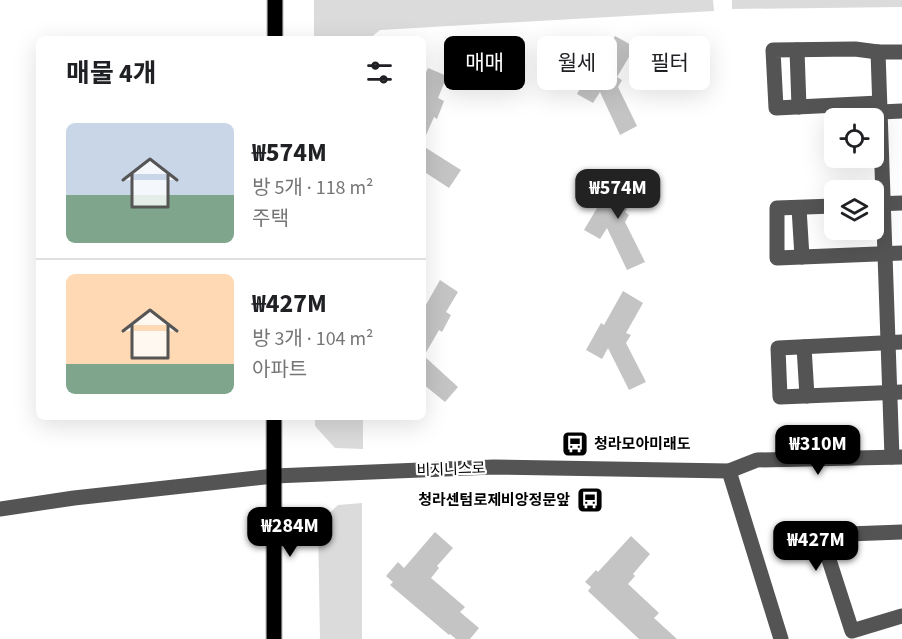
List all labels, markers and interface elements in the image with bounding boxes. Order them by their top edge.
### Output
chip: 매매 [444,36,525,90]
chip: 월세 [537,36,617,90]
chip: 필터 [629,36,710,90]
text: 매물 4개 [66,55,157,92]
icon: filters [363,56,396,89]
map controls [824,108,884,240]
button: locate [824,108,884,168]
text: ₩574M [252,134,327,171]
icon: home [114,147,186,219]
pin: ₩574M [576,169,660,220]
text: 방 5개 · 118 m² [252,174,373,202]
text: ₩574M [589,174,647,202]
button: layers [824,180,884,240]
text: 주택 [252,205,289,233]
text: ₩427M [252,285,327,322]
icon: home [114,298,186,370]
text: 방 3개 · 104 m² [252,325,373,353]
text: 아파트 [252,356,307,384]
pin: ₩310M [776,425,860,476]
bus stop icon: 청라모아미래도 [560,429,590,459]
text: ₩310M [789,430,847,458]
place label: 청라모아미래도 [594,434,691,455]
street label: 비지니스로 [416,458,486,481]
bus stop icon: 청라센텀로제비앙정문앞 [575,485,605,515]
place label: 청라센텀로제비앙정문앞 [418,490,570,511]
pin: ₩284M [248,507,332,558]
text: ₩284M [261,512,319,540]
pin: ₩427M [774,521,858,572]
text: ₩427M [787,526,845,554]

